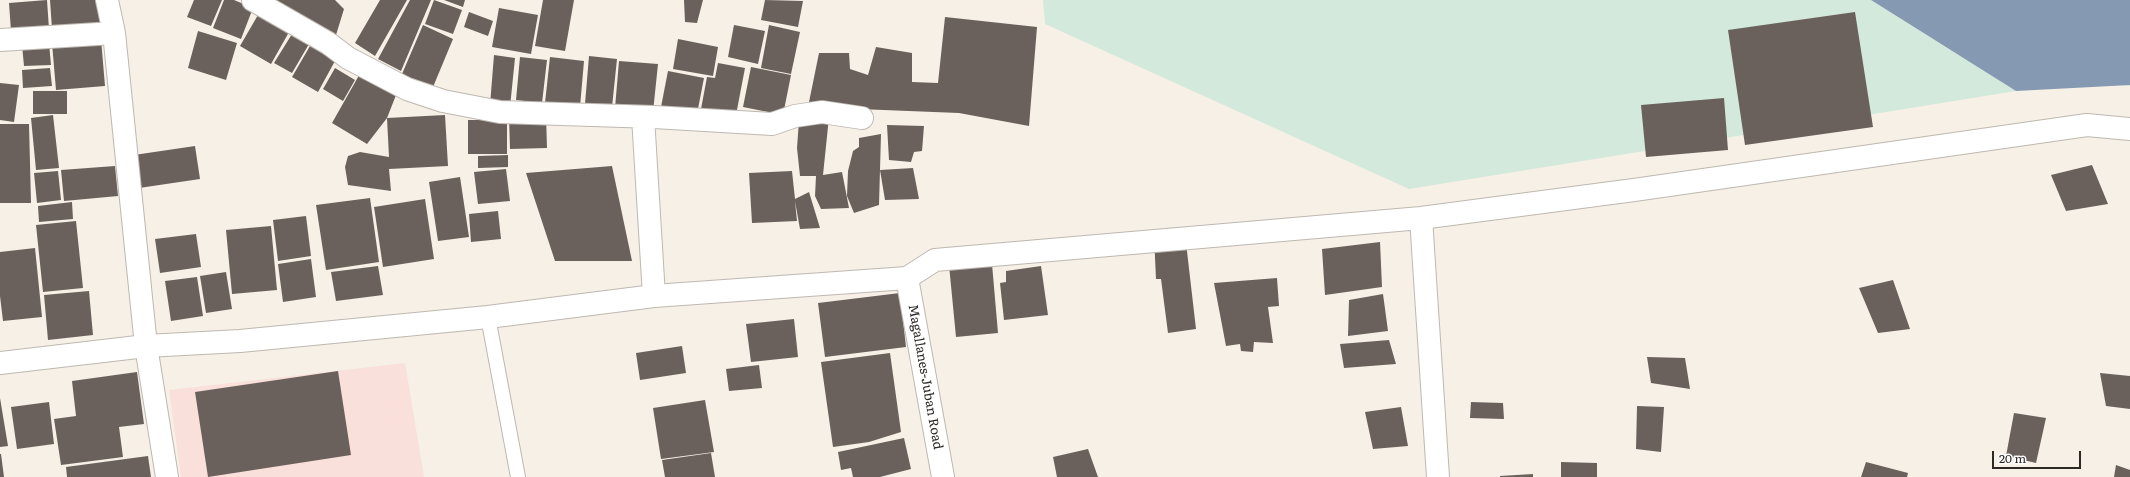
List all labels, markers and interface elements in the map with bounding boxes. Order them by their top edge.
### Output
street label: Magallanes-Juban Road [905,303,945,451]
scale bar [1994,443,2083,469]
text: 20 m [1999,449,2026,467]

